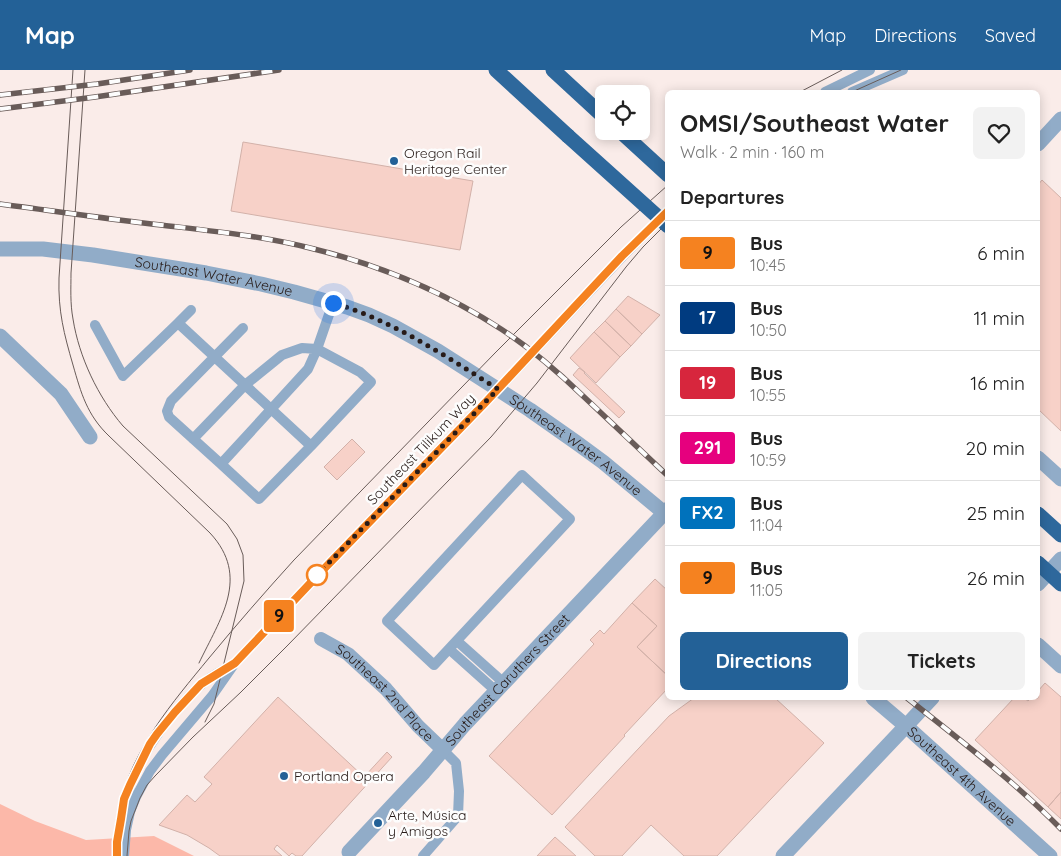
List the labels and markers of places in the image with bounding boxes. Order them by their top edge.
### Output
place label: Oregon Rail Heritage Center [404,144,508,178]
marker: Oregon Rail Heritage Center [388,155,400,167]
unlabelled marker [306,564,328,586]
place label: Portland Opera [294,767,394,785]
marker: Portland Opera [278,770,290,782]
place label: Arte, Música y Amigos [388,806,466,840]
marker: Arte, Música y Amigos [372,817,384,829]

